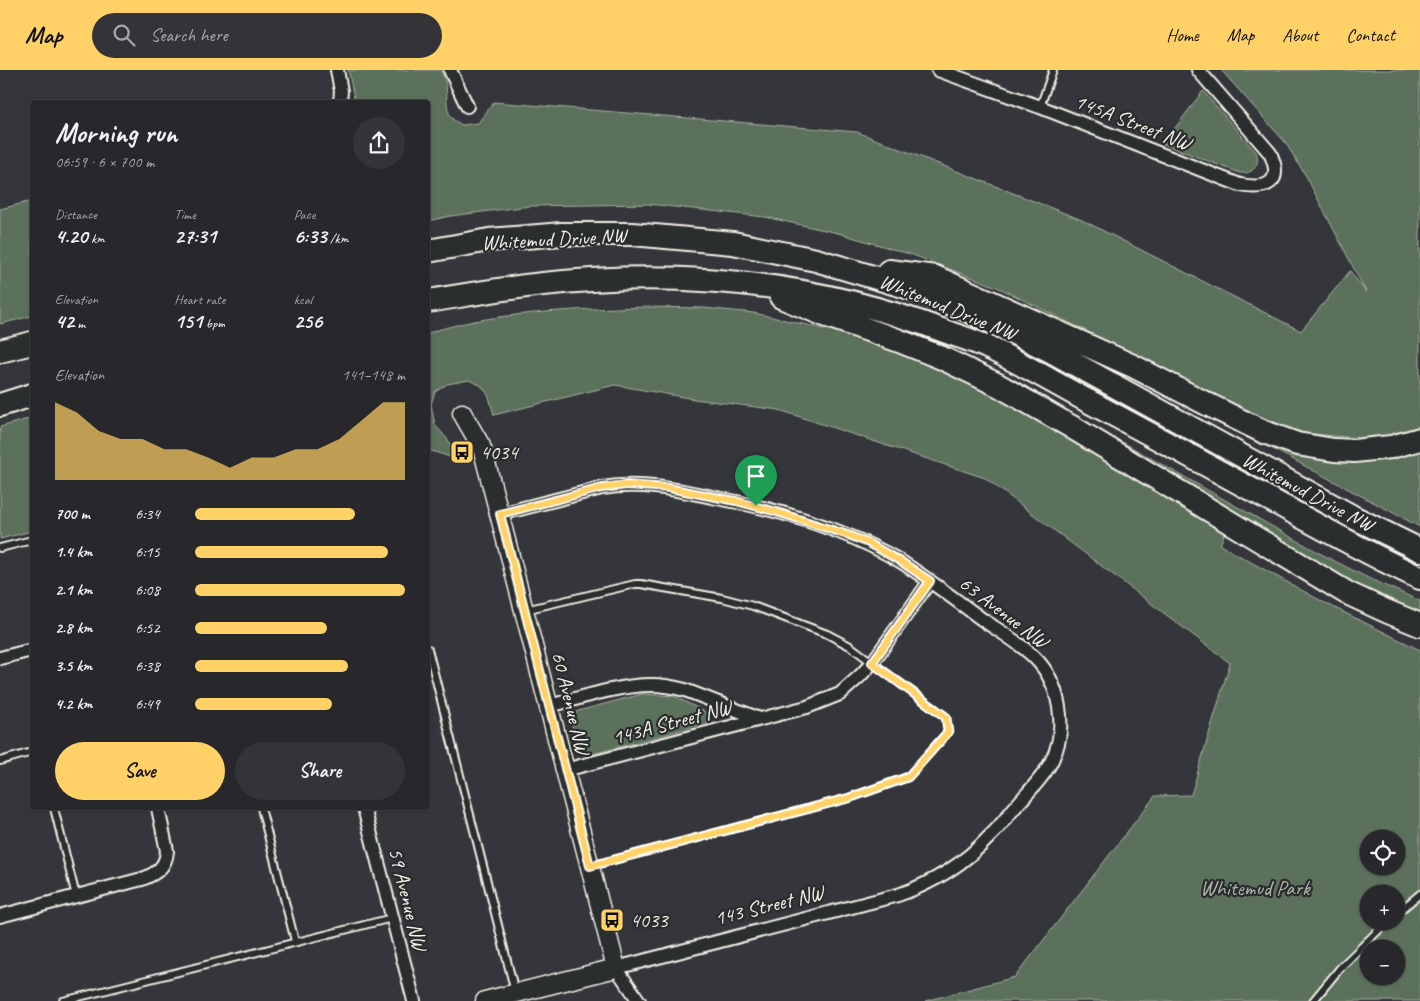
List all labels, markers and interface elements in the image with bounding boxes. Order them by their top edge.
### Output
search box [92,13,442,58]
text: Map [25,20,62,50]
icon: search [110,21,138,49]
text: Search here [150,23,228,47]
text: Home [1166,24,1199,46]
text: Map [1227,24,1254,46]
text: About [1282,24,1318,46]
text: Contact [1346,24,1395,46]
street label: 145A Street NW [1071,88,1197,157]
text: Morning run [55,115,177,150]
button: share [353,117,405,169]
text: 06:59 · 6 × 700 m [55,152,154,172]
text: Distance [55,206,97,223]
text: Time [174,206,196,223]
text: Pace [294,206,315,223]
street label: Whitemud Drive NW [481,222,630,256]
text: 4.20 [55,223,88,249]
text: 27:31 [174,223,216,249]
text: 6:33 [294,223,327,249]
text: km [88,230,105,247]
text: /km [327,230,348,247]
street label: Whitemud Drive NW [876,268,1023,347]
text: Elevation [55,291,98,308]
text: Heart rate [174,291,225,308]
text: kcal [294,291,312,308]
text: 42 [55,308,74,334]
text: 151 [174,308,202,334]
text: 256 [294,308,322,334]
text: m [74,315,85,332]
text: bpm [202,315,225,332]
text: Elevation [55,365,104,385]
text: 141–148 m [342,365,405,385]
bus stop icon: 4034 [449,439,475,465]
place label: 4034 [480,439,520,465]
street label: Whitemud Drive NW [1238,446,1381,539]
pin [735,455,777,506]
icon: arrive [742,462,770,490]
text: 700 m [55,504,90,524]
text: 6:34 [135,504,160,524]
text: 1.4 km [55,542,92,562]
text: 6:15 [135,542,160,562]
street label: 63 Avenue NW [954,570,1055,655]
text: 2.1 km [55,580,92,600]
text: 6:08 [135,580,160,600]
text: 2.8 km [55,618,92,638]
text: 6:52 [135,618,160,638]
street label: 60 Avenue NW [546,649,597,759]
text: 3.5 km [55,656,92,676]
text: 6:38 [135,656,160,676]
street label: 143A Street NW [609,693,736,750]
text: 4.2 km [55,694,92,714]
text: 6:49 [135,694,160,714]
button: Save [55,742,225,800]
button: Share [235,742,405,800]
map controls [1360,830,1405,985]
button: locate [1360,830,1405,875]
street label: 59 Avenue NW [383,845,434,955]
park label: Whitemud Park [1200,875,1311,901]
street label: 143 Street NW [712,878,828,931]
button: + [1360,885,1405,930]
bus stop icon: 4033 [599,907,625,933]
place label: 4033 [630,907,669,933]
button: − [1360,940,1405,985]

